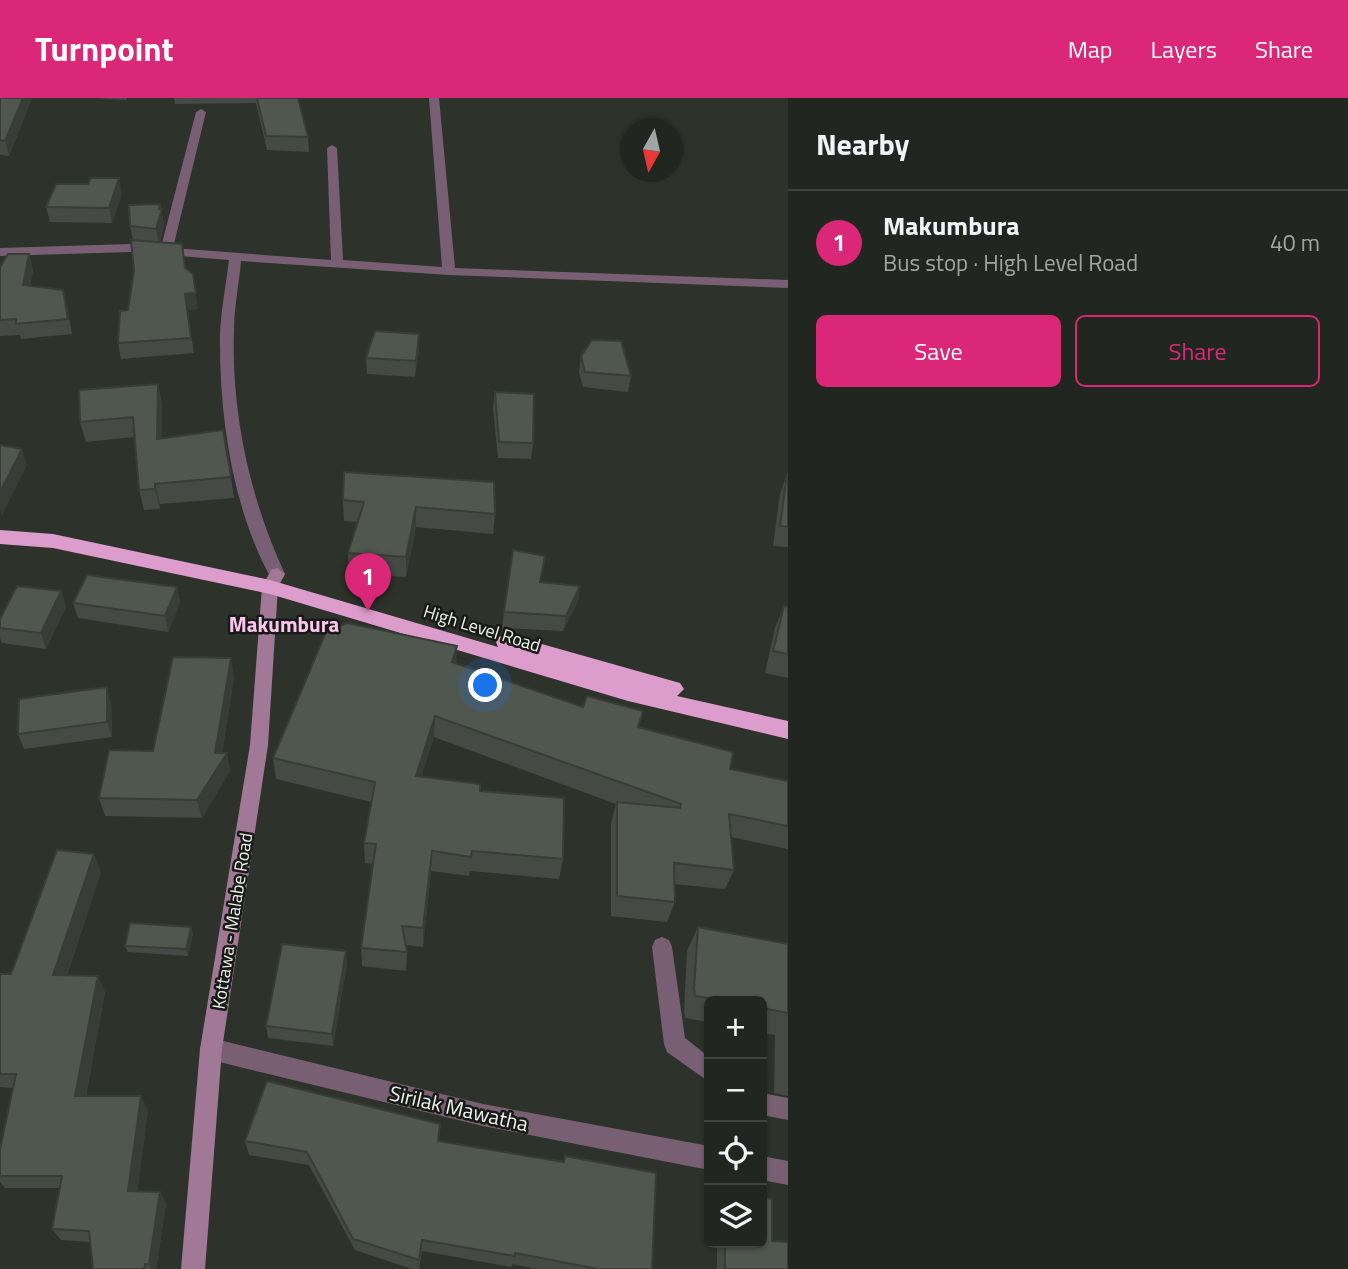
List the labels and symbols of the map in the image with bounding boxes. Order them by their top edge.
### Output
north arrow [620,119,683,182]
pin: 1 [345,553,391,611]
street label: High Level Road [420,597,544,659]
district label: Makumbura [229,608,339,640]
your location [468,668,502,702]
street label: Kottawa - Malabe Road [205,831,259,1011]
street label: Sirilak Mawatha [386,1076,532,1140]

